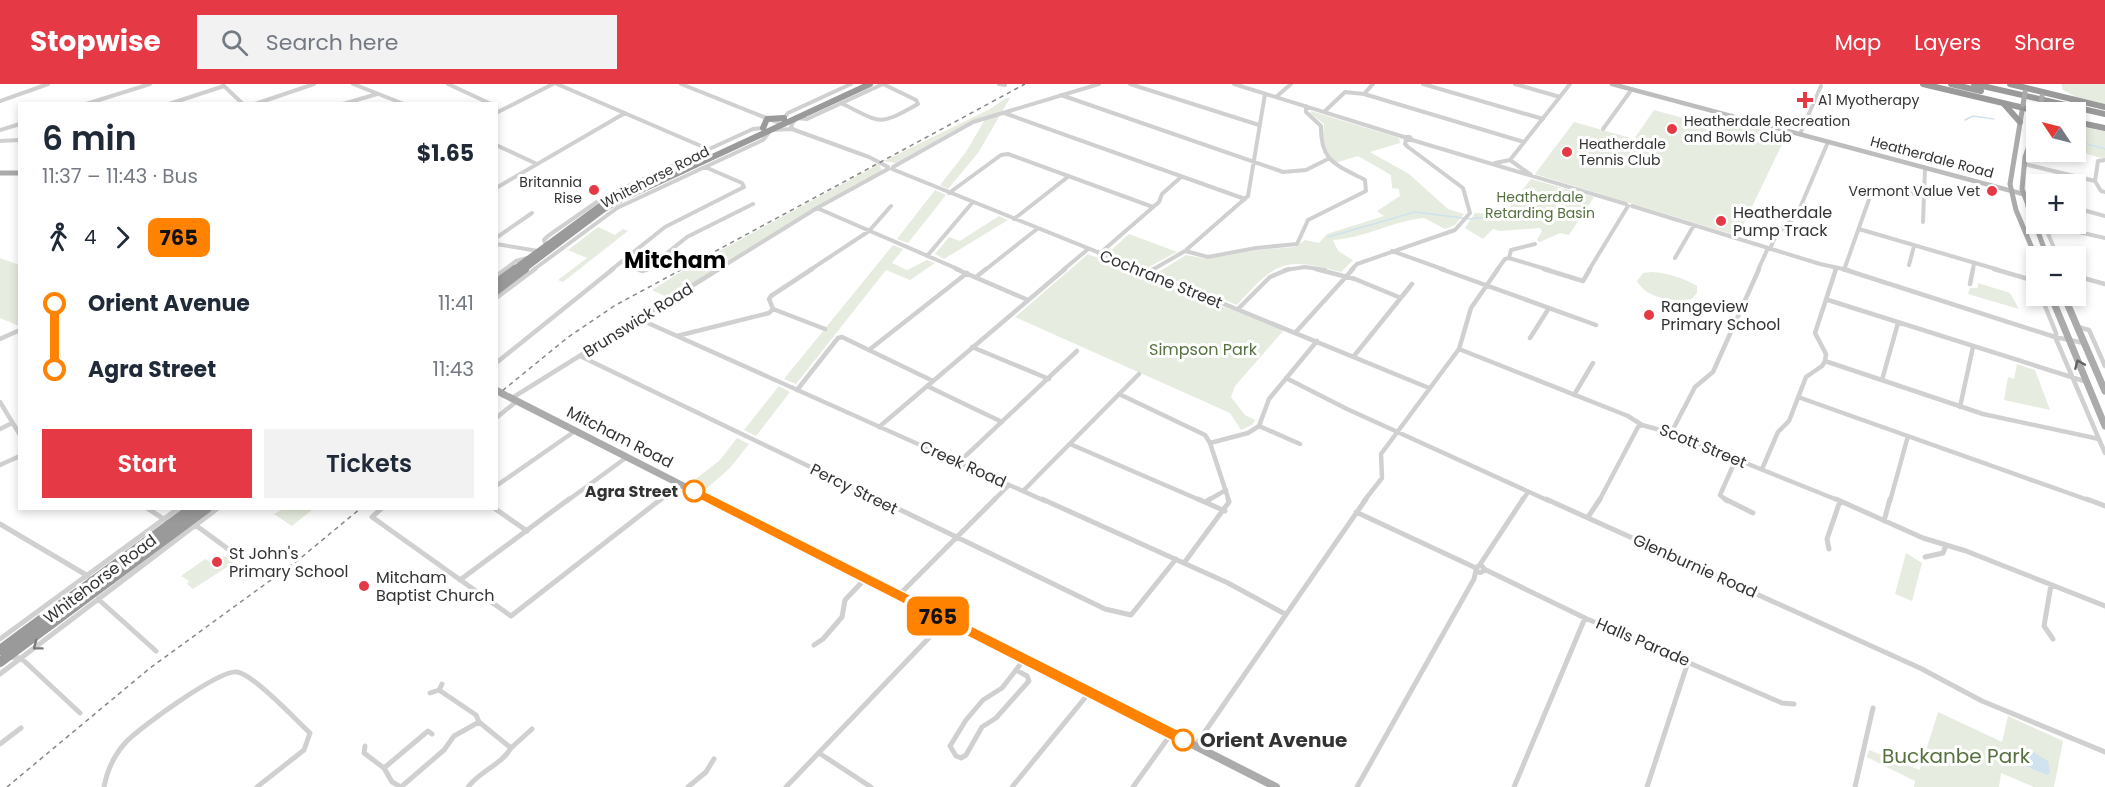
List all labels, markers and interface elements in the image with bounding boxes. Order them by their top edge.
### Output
search box [197,15,617,69]
text: Stopwise [30,22,161,61]
icon: search [218,26,251,59]
text: Search here [266,27,398,58]
text: Map [1835,28,1881,57]
text: Layers [1914,28,1981,57]
text: Share [2014,28,2075,57]
place label: A1 Myotherapy [1818,90,1919,110]
marker: A1 Myotherapy [1796,91,1814,109]
north arrow [2026,102,2086,162]
map controls [2026,102,2086,306]
place label: Heatherdale Recreation and Bowls Club [1684,111,1850,147]
text: 6 min [42,115,137,162]
marker: Heatherdale Recreation and Bowls Club [1665,122,1679,136]
street label: Heatherdale Road [1868,131,1996,183]
place label: Heatherdale Tennis Club [1579,134,1666,170]
text: $1.65 [417,138,474,169]
street label: Whitehorse Road [597,141,713,213]
marker: Heatherdale Tennis Club [1560,145,1574,159]
text: 11:37 – 11:43 · Bus [42,162,198,190]
place label: Britannia Rise [519,172,582,208]
button: + [2026,174,2086,234]
place label: Vermont Value Vet [1848,181,1980,201]
marker: Britannia Rise [587,183,601,197]
marker: Vermont Value Vet [1985,184,1999,198]
park label: Heatherdale Retarding Basin [1485,187,1595,223]
place label: Heatherdale Pump Track [1733,201,1832,242]
marker: Heatherdale Pump Track [1714,214,1728,228]
icon: walk [42,221,75,254]
icon: forward [106,221,139,254]
text: 4 [84,223,97,251]
text: 765 [160,223,198,252]
street label: Cochrane Street [1096,244,1226,314]
district label: Mitcham [624,245,726,276]
button: − [2026,246,2086,306]
street label: Brunswick Road [579,277,697,363]
text: Orient Avenue [88,288,250,319]
text: 11:41 [438,289,474,317]
place label: Rangeview Primary School [1661,295,1780,336]
marker: Rangeview Primary School [1642,308,1656,322]
park label: Simpson Park [1149,338,1258,361]
text: Agra Street [88,354,216,385]
text: 11:43 [433,355,474,383]
one-way arrow [2074,359,2086,370]
street label: Mitcham Road [563,400,677,474]
street label: Scott Street [1656,418,1750,474]
button: Start [42,429,252,498]
button: Tickets [264,429,474,498]
street label: Creek Road [916,435,1010,493]
street label: Percy Street [806,458,902,520]
place label: Agra Street [585,480,678,503]
marker: Agra Street [683,480,705,502]
street label: Glenburnie Road [1629,528,1761,604]
street label: Whitehorse Road [39,529,161,629]
place label: St John's Primary School [229,542,348,583]
marker: St John's Primary School [210,555,224,569]
place label: Mitcham Baptist Church [376,566,494,607]
marker: Mitcham Baptist Church [357,579,371,593]
line badge: 765 [904,596,972,636]
text: 765 [919,602,957,631]
street label: Halls Parade [1592,612,1694,672]
one-way arrow [33,638,44,649]
place label: Orient Avenue [1200,726,1347,754]
marker: Orient Avenue [1172,729,1194,751]
park label: Buckanbe Park [1882,742,2031,770]

